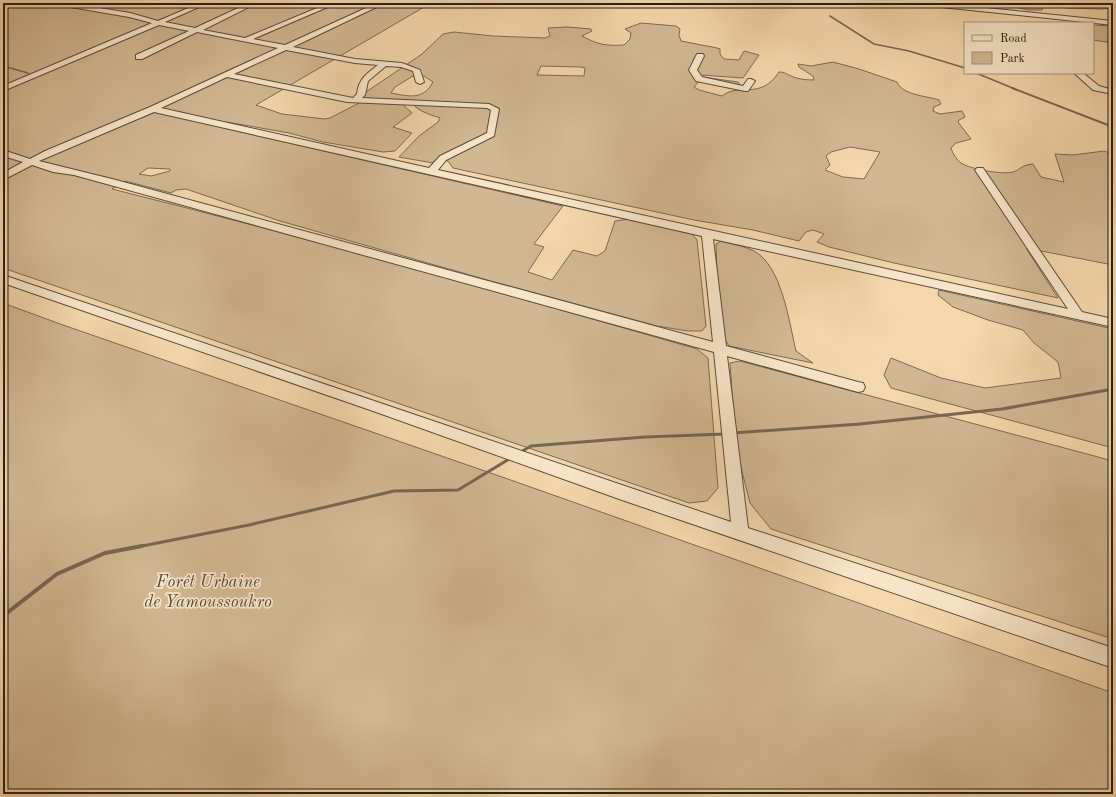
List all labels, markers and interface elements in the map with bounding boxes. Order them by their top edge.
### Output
legend [964,22,1094,74]
text: Road [1000,33,1027,45]
text: Park [1000,53,1025,65]
park label: Forêt Urbaine de Yamoussoukro [144,574,272,611]

